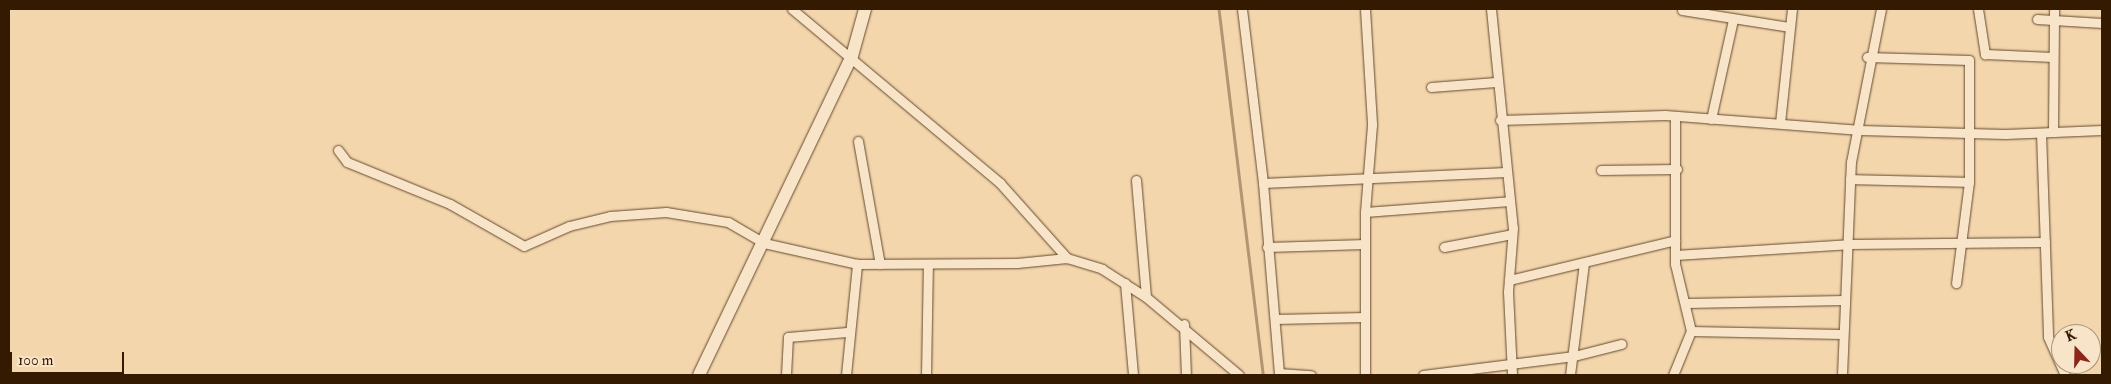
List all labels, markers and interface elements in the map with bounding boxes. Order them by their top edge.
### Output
north arrow [2051,324,2101,374]
text: K [2063,326,2078,345]
scale bar [12,342,126,374]
text: 100 m [18,351,53,370]

